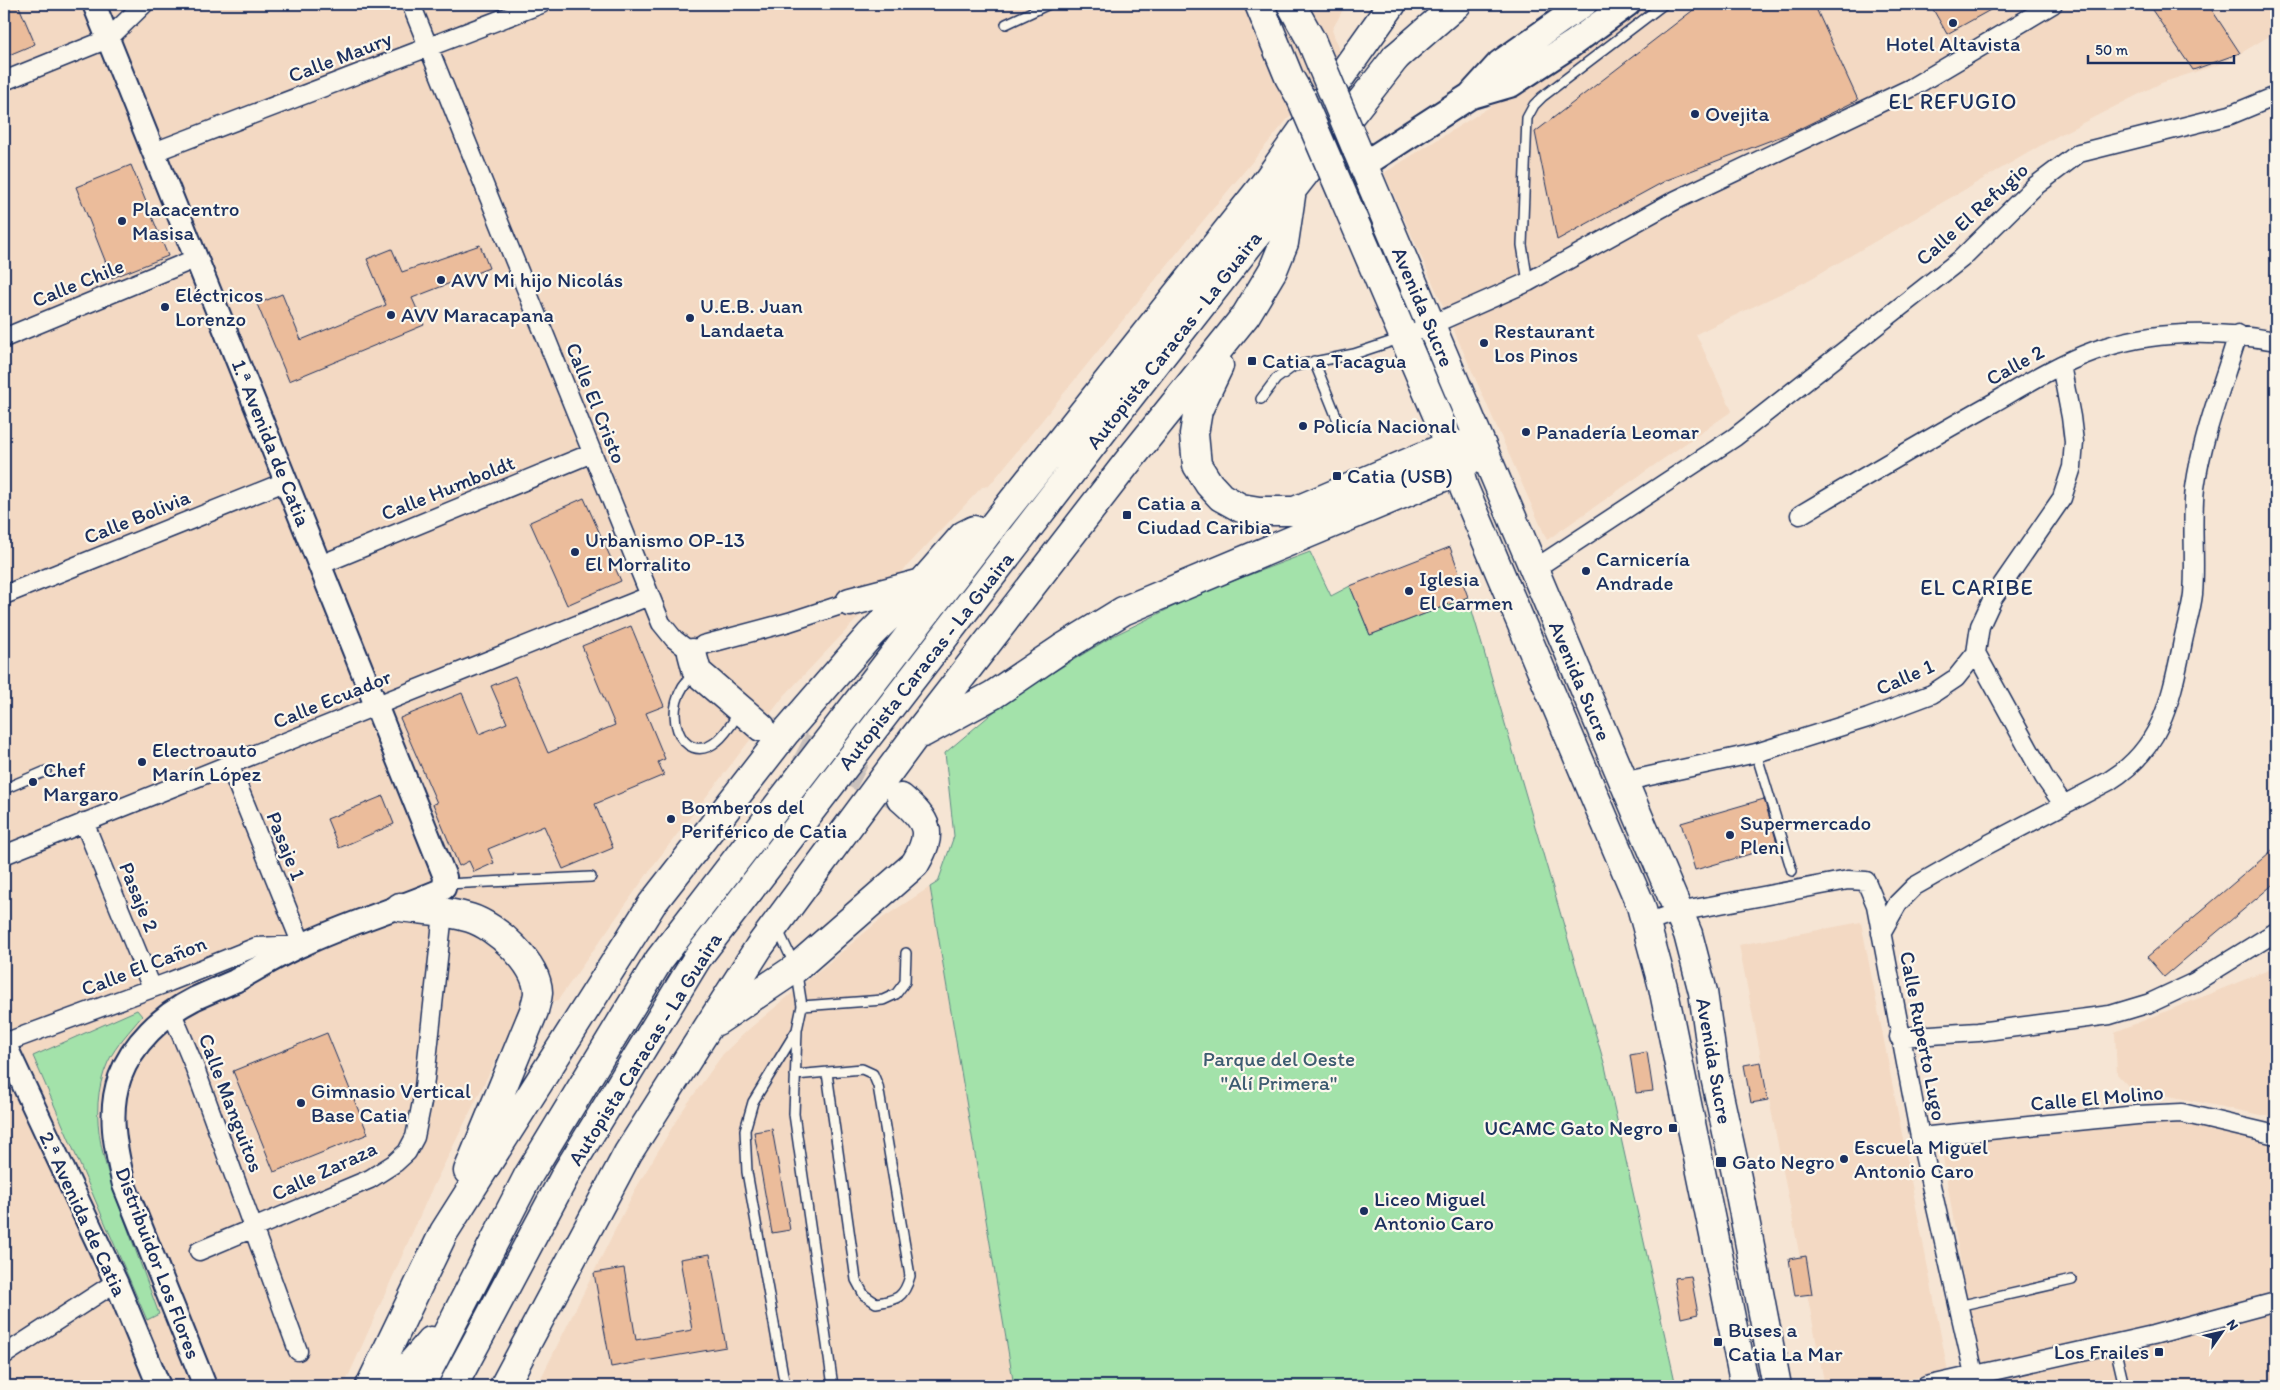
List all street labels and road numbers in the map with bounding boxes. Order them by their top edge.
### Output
street label: Calle Maury [285,25,395,88]
street label: Calle El Refugio [1910,157,2033,271]
street label: Autopista Caracas - La Guaira [1081,225,1267,454]
street label: Avenida Sucre [1387,243,1460,370]
street label: Calle Chile [28,253,127,312]
street label: Calle El Cristo [561,339,632,467]
street label: Calle 2 [1982,339,2048,391]
street label: 1.ª Avenida de Catia [227,356,316,530]
street label: Calle Humboldt [377,449,518,526]
street label: Calle Bolivia [80,484,194,549]
street label: Autopista Caracas - La Guaira [833,546,1019,775]
street label: Avenida Sucre [1544,617,1617,744]
street label: Calle 1 [1872,653,1938,700]
street label: Calle Ecuador [269,663,395,734]
street label: Pasaje 1 [261,808,312,884]
street label: Pasaje 2 [114,858,165,935]
street label: Autopista Caracas - La Guaira [562,927,727,1170]
street label: Calle El Cañon [78,930,210,1001]
street label: Calle Ruperto Lugo [1895,949,1952,1123]
street label: Avenida Sucre [1691,996,1738,1126]
street label: Calle Manguitos [194,1030,269,1176]
street label: Calle El Molino [2029,1079,2165,1116]
street label: 2.ª Avenida de Catia [34,1127,133,1300]
street label: Calle Zaraza [267,1135,380,1206]
street label: Distribuidor Los Flores [110,1163,207,1362]

